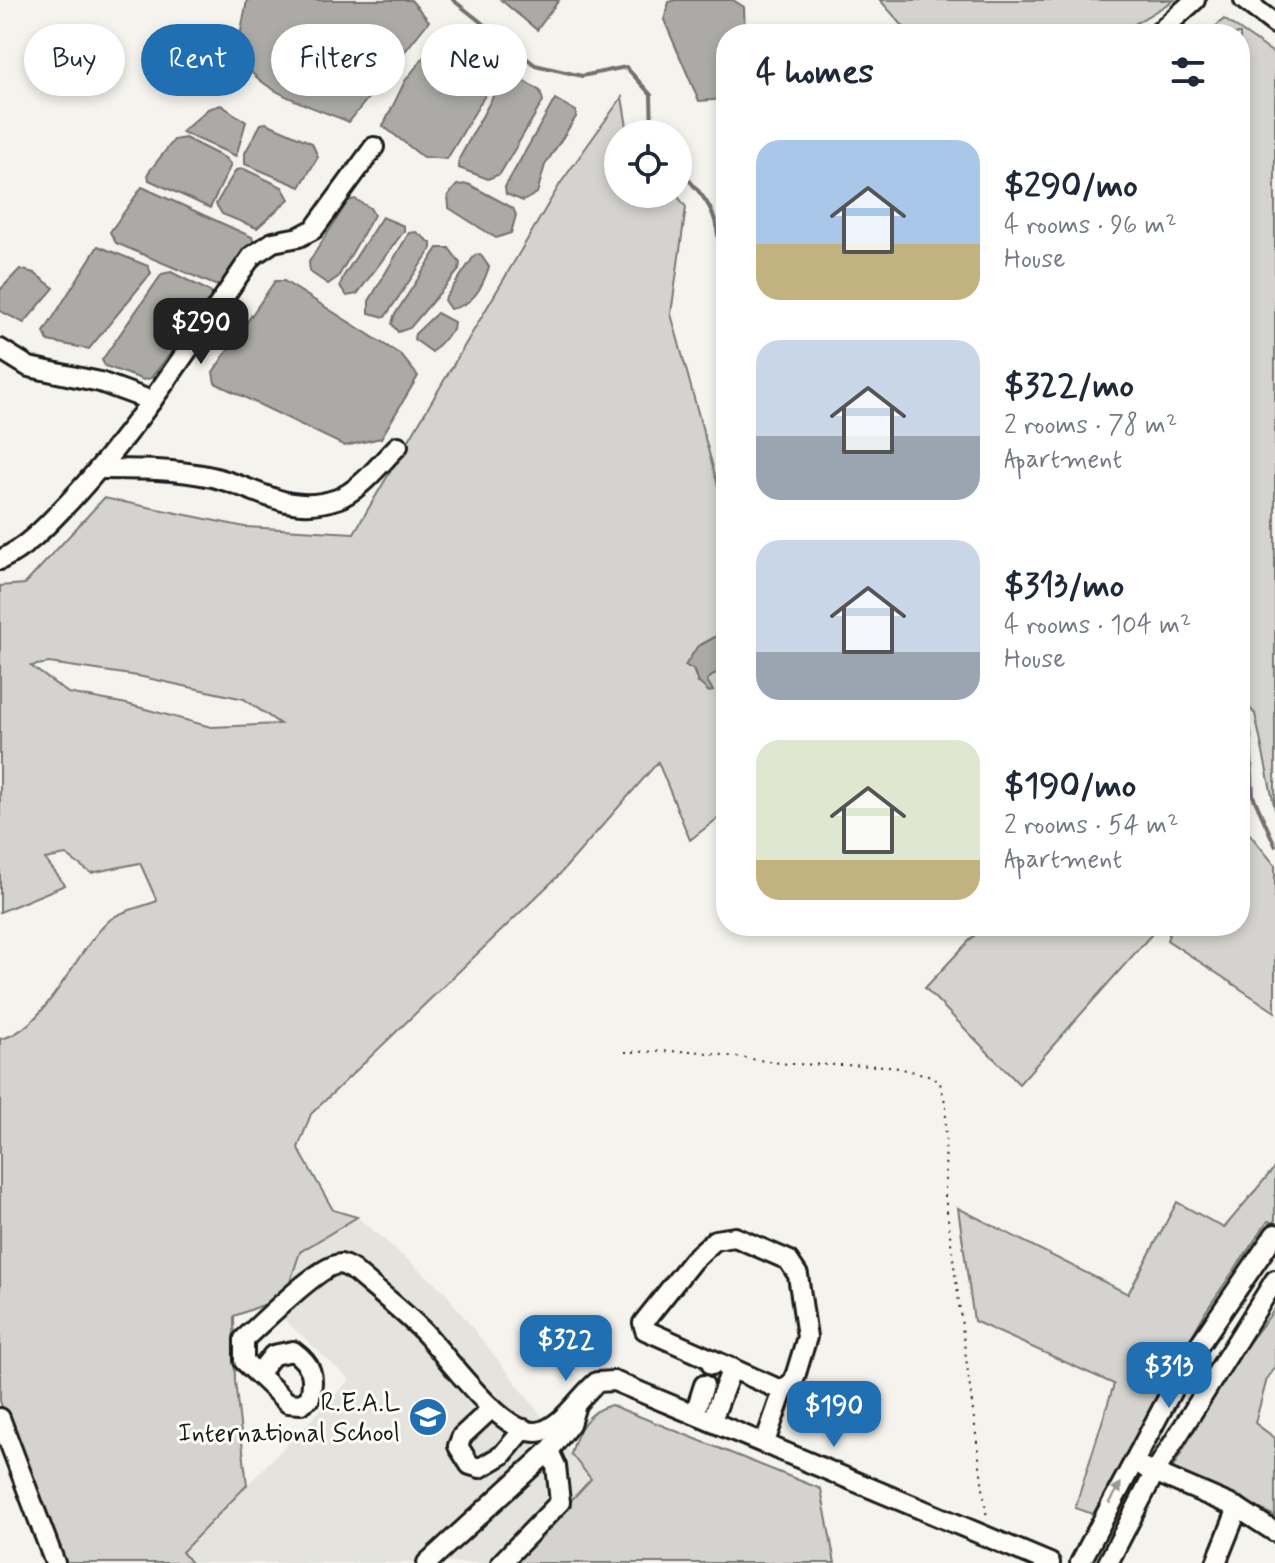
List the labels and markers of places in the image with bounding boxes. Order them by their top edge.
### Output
pin: $290 [154,298,248,366]
pin: $322 [519,1315,613,1383]
pin: $313 [1122,1342,1216,1410]
pin: $190 [787,1381,881,1449]
place label: R.E.A.L International School [178,1387,400,1451]
school or university icon: R.E.A.L International School [407,1396,449,1438]

